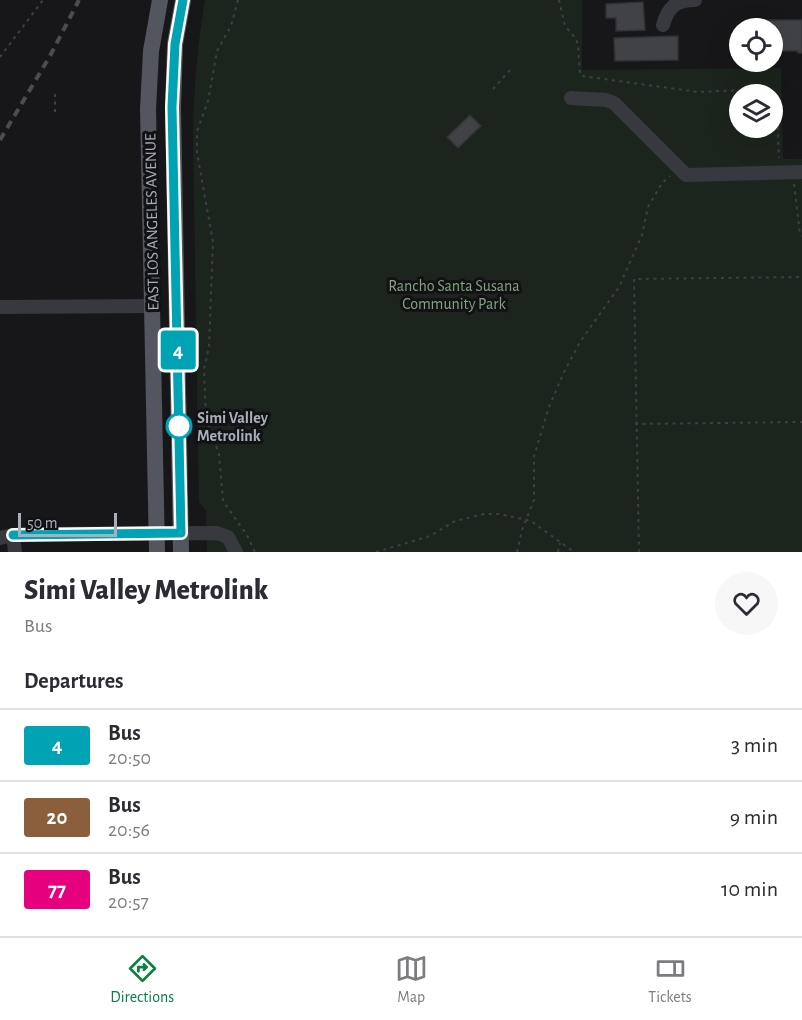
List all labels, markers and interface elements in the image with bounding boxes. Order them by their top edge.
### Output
map controls [729,18,783,138]
button: locate [729,18,783,72]
button: layers [729,84,783,138]
street label: EAST LOS ANGELES AVENUE [142,133,162,311]
park label: Rancho Santa Susana Community Park [388,278,520,313]
line badge: 4 [158,330,198,370]
text: 4 [173,340,183,361]
place label: Simi Valley Metrolink [197,410,269,444]
marker: Simi Valley Metrolink [166,413,192,439]
scale bar [18,510,117,538]
text: 50 m [27,515,58,531]
button: heart [715,572,778,635]
text: Simi Valley Metrolink [24,577,268,605]
text: Bus [24,616,52,636]
text: Departures [24,670,124,692]
text: Bus [108,722,141,744]
text: 3 min [731,734,778,756]
text: 4 [52,735,62,756]
text: 20:50 [108,748,151,768]
text: Bus [108,794,141,816]
text: 9 min [730,806,778,828]
text: 20 [47,807,67,828]
text: 20:56 [108,820,150,840]
text: Bus [108,866,141,888]
text: 10 min [721,878,778,900]
text: 77 [48,879,66,900]
text: 20:57 [108,892,149,912]
tab: Directions [110,952,174,1007]
tab: Map [395,952,428,1007]
tab: Tickets [648,952,692,1007]

